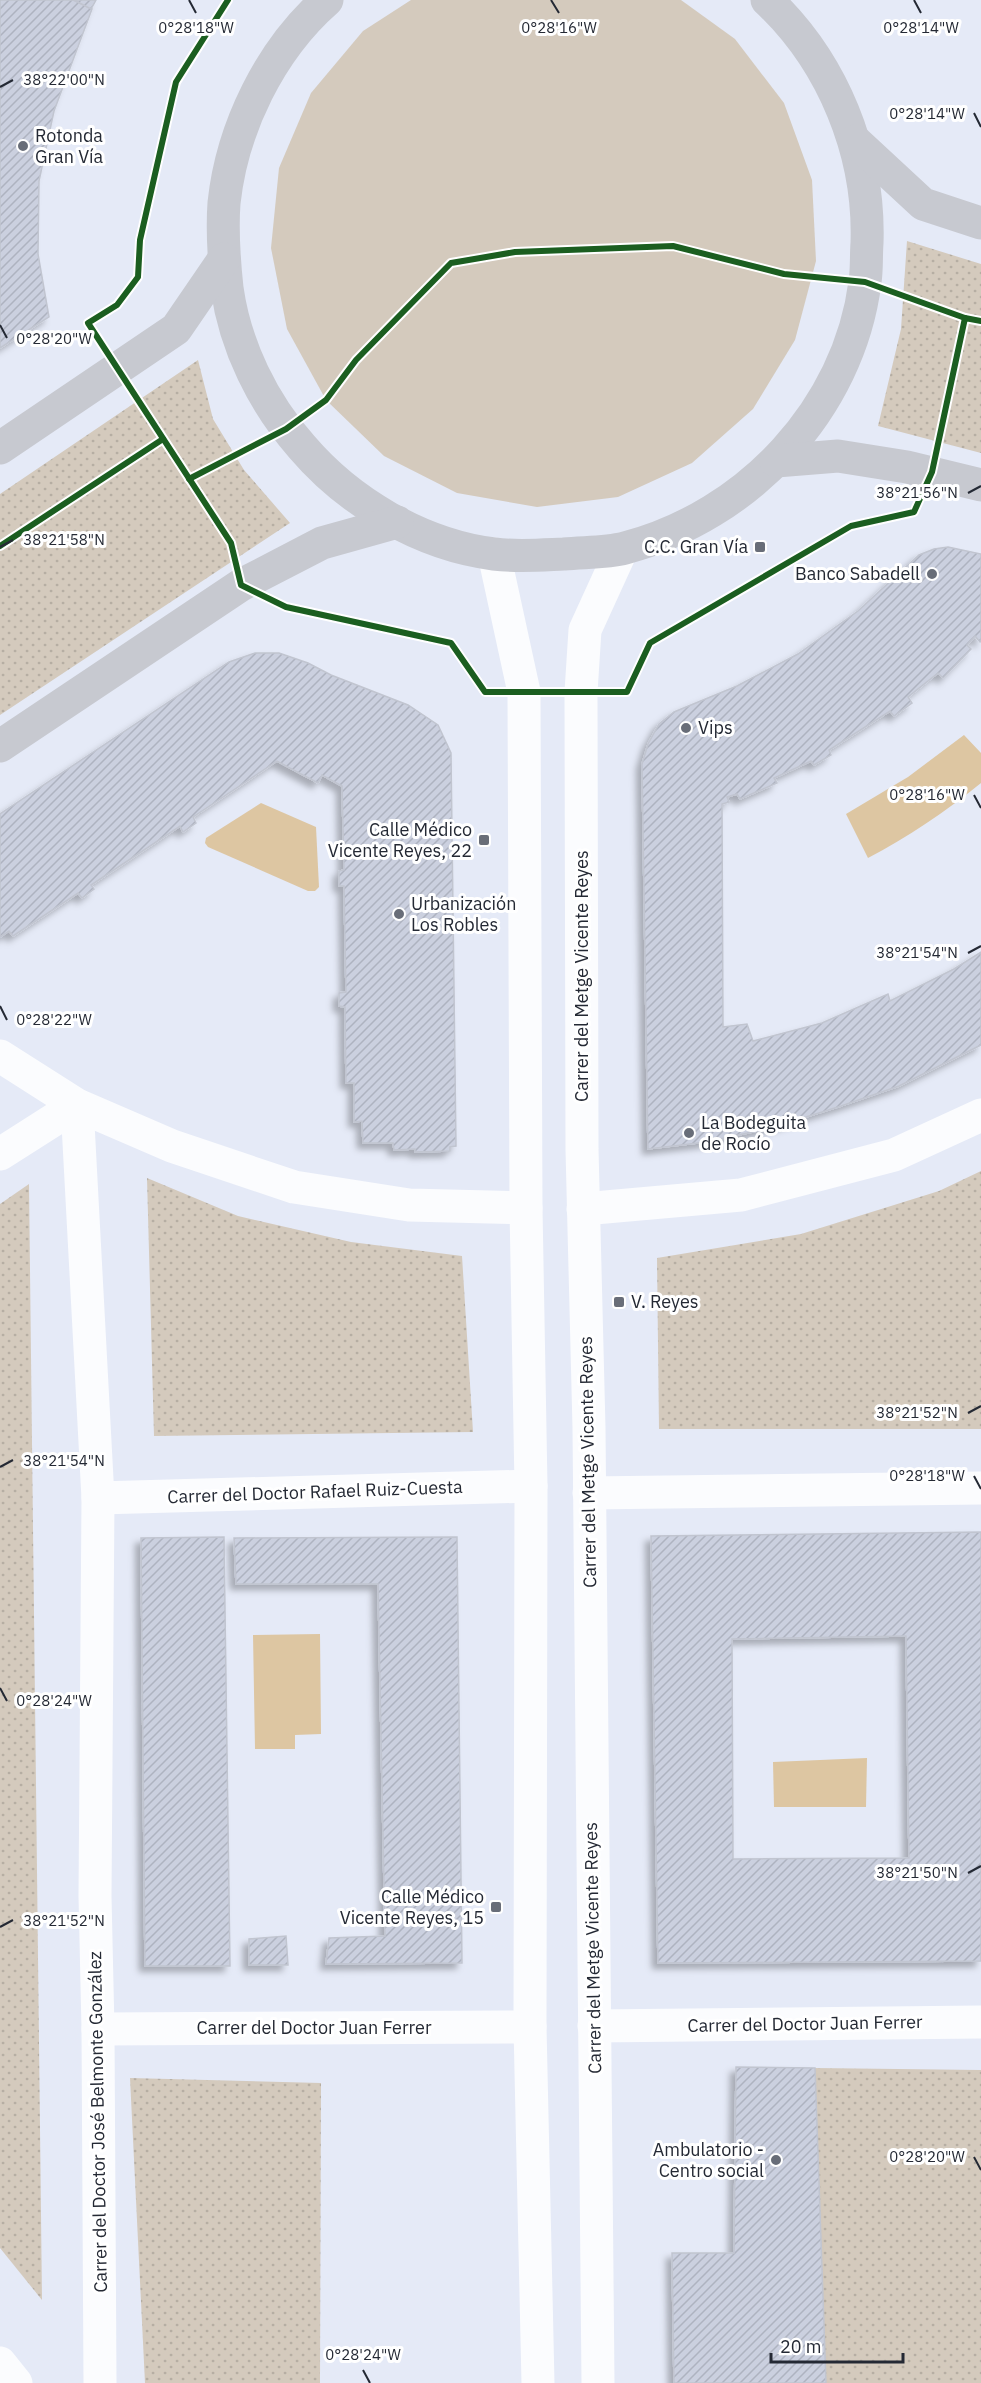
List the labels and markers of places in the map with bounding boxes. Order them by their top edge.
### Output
place label: Rotonda Gran Vía [35,124,104,168]
marker: Rotonda Gran Vía [16,139,30,153]
place label: C.C. Gran Vía [644,535,748,558]
marker: C.C. Gran Vía [753,540,767,554]
place label: Banco Sabadell [795,562,920,585]
marker: Banco Sabadell [925,567,939,581]
place label: Vips [698,716,733,739]
marker: Vips [679,721,693,735]
place label: Calle Médico Vicente Reyes, 22 [328,818,472,862]
marker: Calle Médico Vicente Reyes, 22 [477,833,491,847]
place label: Urbanización Los Robles [411,892,516,936]
marker: Urbanización Los Robles [392,907,406,921]
place label: La Bodeguita de Rocío [701,1111,806,1155]
marker: La Bodeguita de Rocío [682,1126,696,1140]
place label: V. Reyes [631,1290,699,1313]
marker: V. Reyes [612,1295,626,1309]
place label: Calle Médico Vicente Reyes, 15 [340,1885,484,1929]
marker: Calle Médico Vicente Reyes, 15 [489,1900,503,1914]
place label: Ambulatorio - Centro social [653,2138,764,2182]
marker: Ambulatorio - Centro social [769,2153,783,2167]

